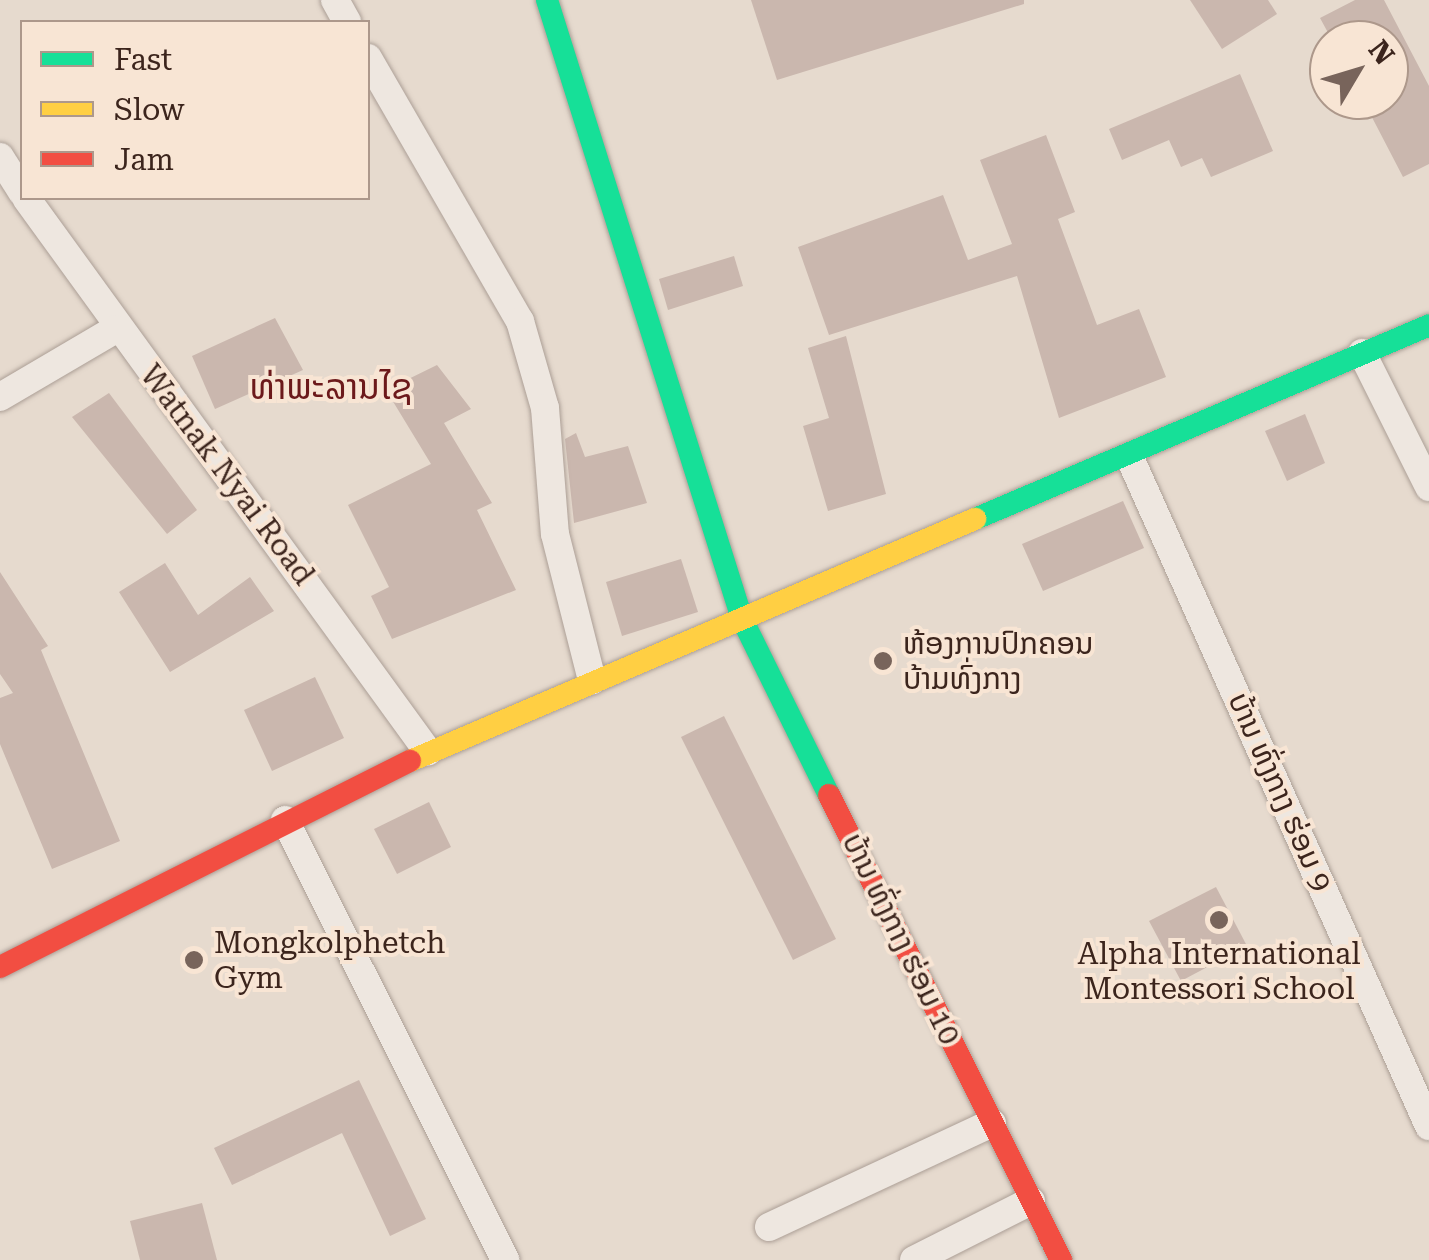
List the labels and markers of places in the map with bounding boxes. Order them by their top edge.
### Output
place label: ຫ້ອງການປົກຄອນ ບ້າມທົ່ງກາງ [903,626,1093,696]
marker: ຫ້ອງການປົກຄອນ ບ້າມທົ່ງກາງ [872,650,894,672]
marker: Alpha International Montessori School [1208,909,1230,931]
place label: Mongkolphetch Gym [214,925,445,996]
place label: Alpha International Montessori School [1077,936,1361,1006]
marker: Mongkolphetch Gym [183,949,205,971]

